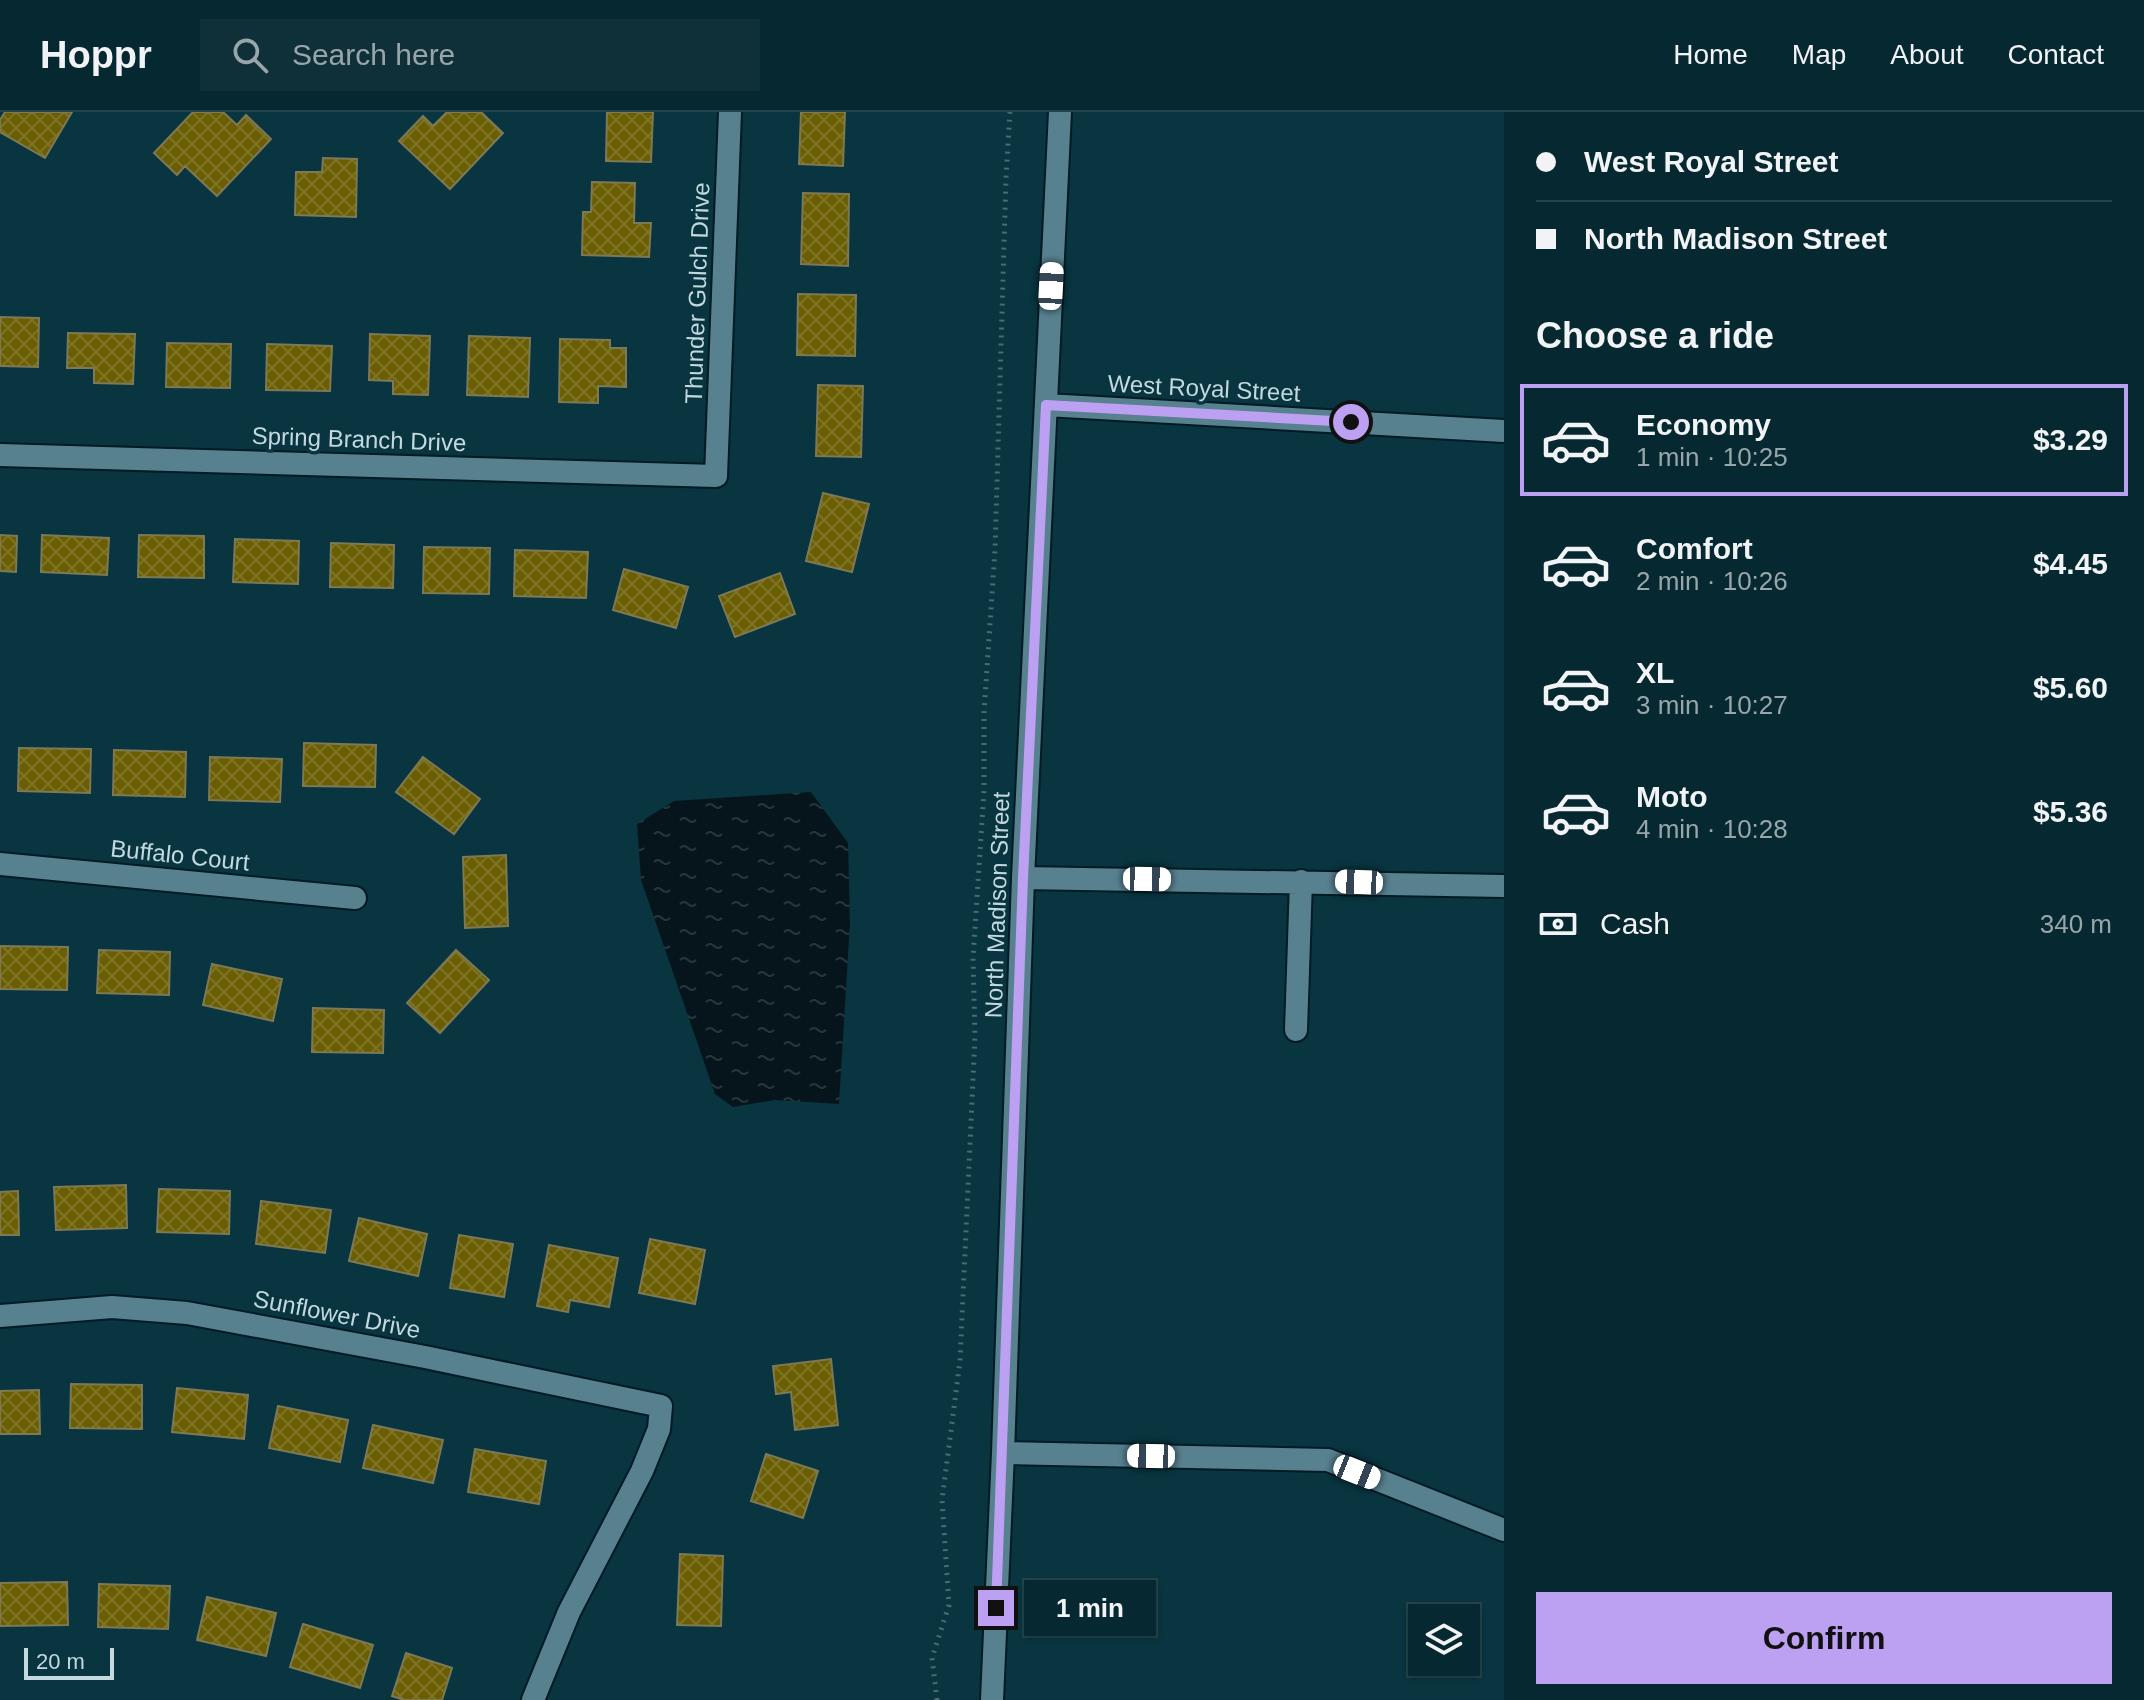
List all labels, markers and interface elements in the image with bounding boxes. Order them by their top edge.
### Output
search box [200,19,760,91]
icon: search [228,33,272,77]
text: Hoppr [40,34,152,76]
text: Search here [292,38,455,71]
text: Home [1673,39,1748,70]
text: Map [1792,39,1846,70]
text: About [1890,39,1964,70]
text: Contact [2008,39,2104,70]
text: West Royal Street [1584,145,1839,178]
street label: Thunder Gulch Drive [680,182,714,404]
text: North Madison Street [1584,222,1887,255]
car [1038,261,1064,311]
text: Choose a ride [1536,315,1774,356]
street label: West Royal Street [1107,369,1301,407]
route start [1333,404,1369,440]
icon: car [1540,404,1612,476]
text: Economy [1636,408,1771,441]
street label: Spring Branch Drive [251,422,467,456]
text: $3.29 [2033,423,2108,456]
text: 1 min · 10:25 [1636,442,1788,472]
icon: car [1540,528,1612,600]
text: Comfort [1636,532,1753,565]
text: $4.45 [2033,547,2108,580]
text: 2 min · 10:26 [1636,566,1788,596]
icon: car [1540,652,1612,724]
text: XL [1636,656,1674,689]
text: $5.60 [2033,671,2108,704]
text: 3 min · 10:27 [1636,690,1788,720]
icon: car [1540,776,1612,848]
text: Moto [1636,780,1708,813]
street label: North Madison Street [980,791,1014,1019]
text: $5.36 [2033,795,2108,828]
text: 4 min · 10:28 [1636,814,1788,844]
street label: Buffalo Court [109,834,251,876]
car [1123,867,1171,891]
car [1335,869,1383,895]
icon: cash [1536,902,1580,946]
text: Cash [1600,907,1670,940]
text: 340 m [2040,909,2112,939]
street label: Sunflower Drive [251,1285,423,1343]
car [1127,1444,1175,1468]
car [1330,1452,1384,1492]
callout: 1 min [1024,1580,1156,1636]
route end [978,1590,1014,1626]
button: Confirm [1536,1592,2112,1684]
text: 1 min [1056,1593,1124,1623]
map controls [1408,1604,1480,1676]
button: layers [1408,1604,1480,1676]
scale bar [24,1644,114,1680]
text: 20 m [36,1649,85,1674]

